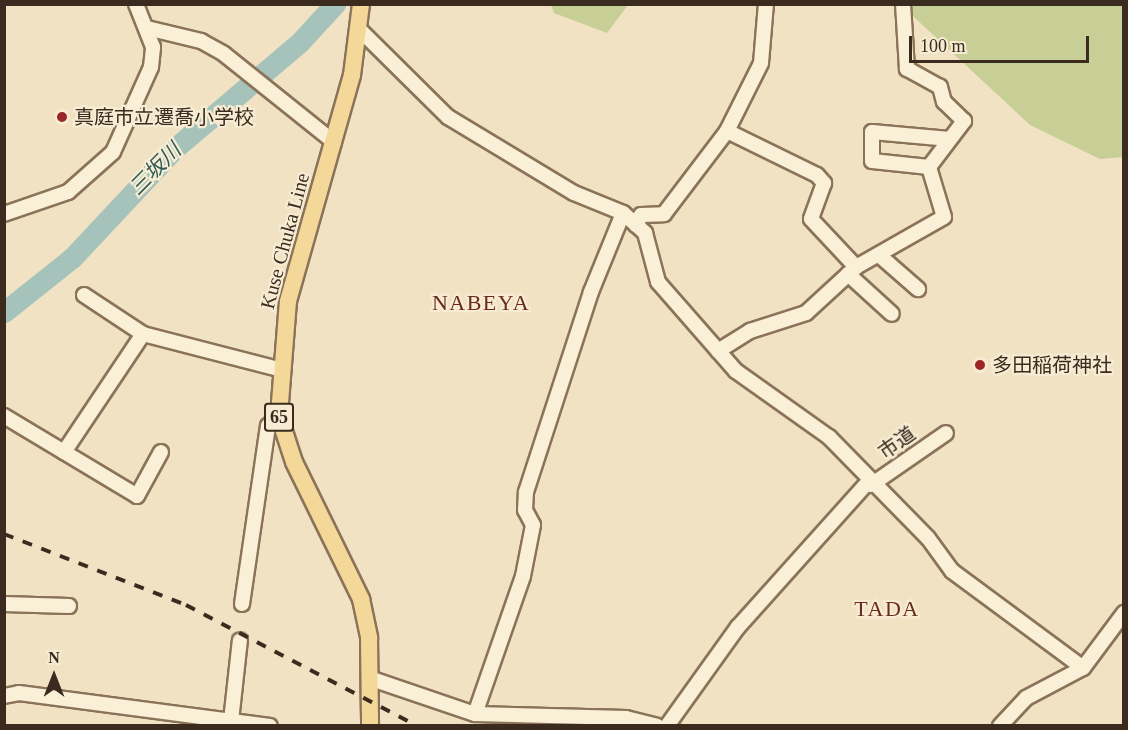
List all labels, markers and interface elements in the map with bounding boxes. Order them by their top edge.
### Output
scale bar [912,24,1092,62]
text: 100 m [920,36,966,56]
place label: 真庭市立遷喬小学校 [74,105,254,129]
marker: 真庭市立遷喬小学校 [55,110,69,124]
water label: 三坂川 [124,138,186,200]
street label: Kuse Chuka Line [255,170,315,312]
district label: NABEYA [432,290,530,316]
place label: 多田稲荷神社 [992,353,1112,377]
marker: 多田稲荷神社 [973,358,987,372]
road number: 65 [264,402,294,432]
street label: 市道 [874,422,920,464]
district label: TADA [854,596,920,622]
north arrow [24,646,84,706]
text: N [48,649,60,666]

